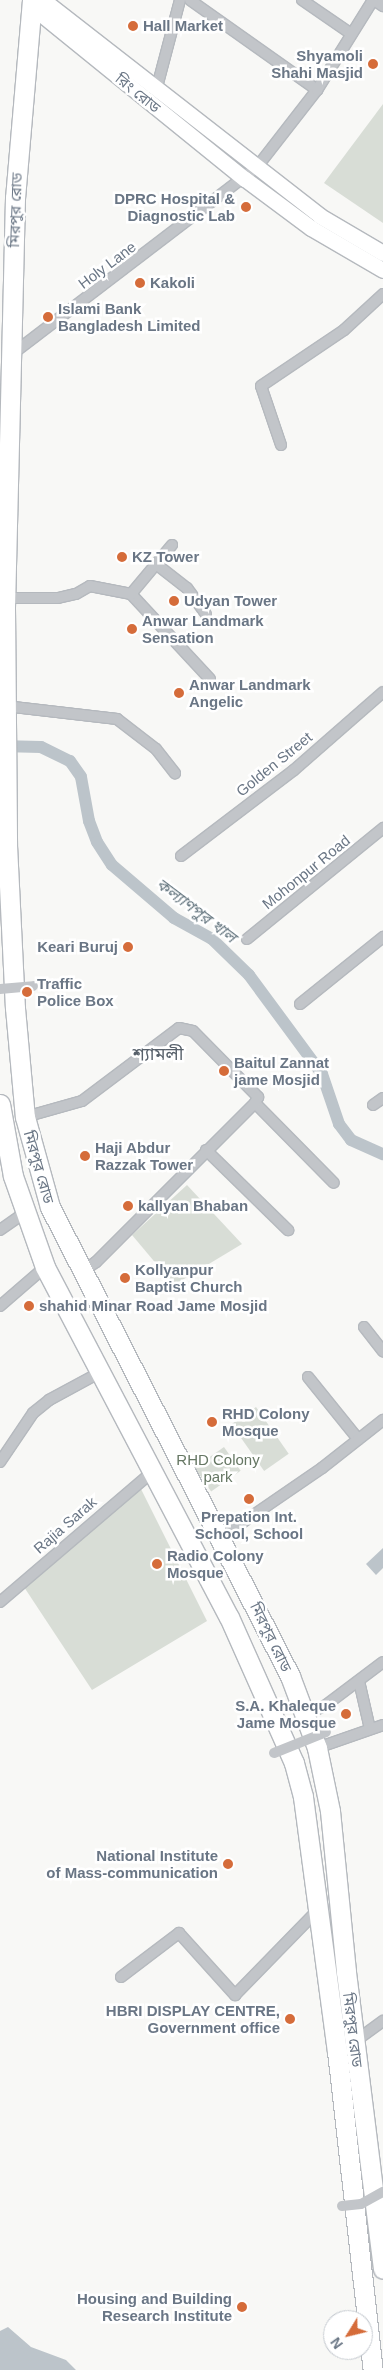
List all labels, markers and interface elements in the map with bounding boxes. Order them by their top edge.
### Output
place label: Hall Market [143,17,223,35]
marker: Hall Market [127,20,139,32]
place label: Shyamoli Shahi Masjid [271,46,363,81]
marker: Shyamoli Shahi Masjid [367,58,379,70]
street label: রিং রোড [112,69,164,117]
street label: মিরপুর রোড [5,172,25,248]
place label: DPRC Hospital & Diagnostic Lab [114,189,235,224]
marker: DPRC Hospital & Diagnostic Lab [239,200,253,214]
street label: Holy Lane [75,237,139,293]
place label: Kakoli [150,274,195,292]
marker: Kakoli [134,277,146,289]
place label: Islami Bank Bangladesh Limited [58,299,201,334]
marker: Islami Bank Bangladesh Limited [42,311,54,323]
place label: KZ Tower [132,548,199,566]
marker: KZ Tower [116,551,128,563]
place label: Udyan Tower [184,592,277,610]
marker: Udyan Tower [168,595,180,607]
place label: Anwar Landmark Sensation [142,611,264,646]
marker: Anwar Landmark Sensation [126,623,138,635]
place label: Anwar Landmark Angelic [189,675,311,710]
marker: Anwar Landmark Angelic [173,687,185,699]
street label: Golden Street [232,728,316,800]
street label: Mohonpur Road [259,831,353,913]
water label: কল্যাণপুর খাল [152,875,240,947]
place label: Keari Buruj [37,938,118,956]
marker: Keari Buruj [122,941,134,953]
place label: Traffic Police Box [37,974,114,1009]
marker: Traffic Police Box [21,986,33,998]
district label: শ্যামলী [133,1043,183,1065]
place label: Baitul Zannat jame Mosjid [234,1053,329,1088]
marker: Baitul Zannat jame Mosjid [218,1065,230,1077]
street label: মিরপুর রোড [20,1128,58,1206]
place label: Haji Abdur Razzak Tower [95,1138,193,1173]
marker: Haji Abdur Razzak Tower [79,1150,91,1162]
place label: kallyan Bhaban [138,1197,248,1215]
marker: kallyan Bhaban [122,1200,134,1212]
place label: Kollyanpur Baptist Church [135,1260,243,1295]
marker: Kollyanpur Baptist Church [119,1272,131,1284]
place label: shahid Minar Road Jame Mosjid [39,1297,267,1315]
marker: shahid Minar Road Jame Mosjid [23,1300,35,1312]
place label: RHD Colony Mosque [222,1404,309,1439]
marker: RHD Colony Mosque [206,1416,218,1428]
park label: RHD Colony park [176,1450,260,1485]
street label: Rajia Sarak [30,1493,100,1557]
marker: Prepation Int. School, School [243,1493,255,1505]
place label: Prepation Int. School, School [195,1507,303,1542]
place label: Radio Colony Mosque [167,1546,264,1581]
marker: Radio Colony Mosque [151,1558,163,1570]
street label: মিরপুর রোড [246,1599,296,1675]
place label: S.A. Khaleque Jame Mosque [235,1696,336,1731]
marker: S.A. Khaleque Jame Mosque [340,1708,352,1720]
place label: National Institute of Mass-communication [46,1846,218,1881]
marker: National Institute of Mass-communication [222,1858,234,1870]
street label: মিরপুর রোড [339,1992,367,2068]
place label: HBRI DISPLAY CENTRE, Government office [106,2001,280,2036]
marker: HBRI DISPLAY CENTRE, Government office [284,2013,296,2025]
place label: Housing and Building Research Institute [77,2289,232,2324]
marker: Housing and Building Research Institute [236,2301,248,2313]
north arrow [323,2310,373,2360]
text: N [327,2334,346,2352]

